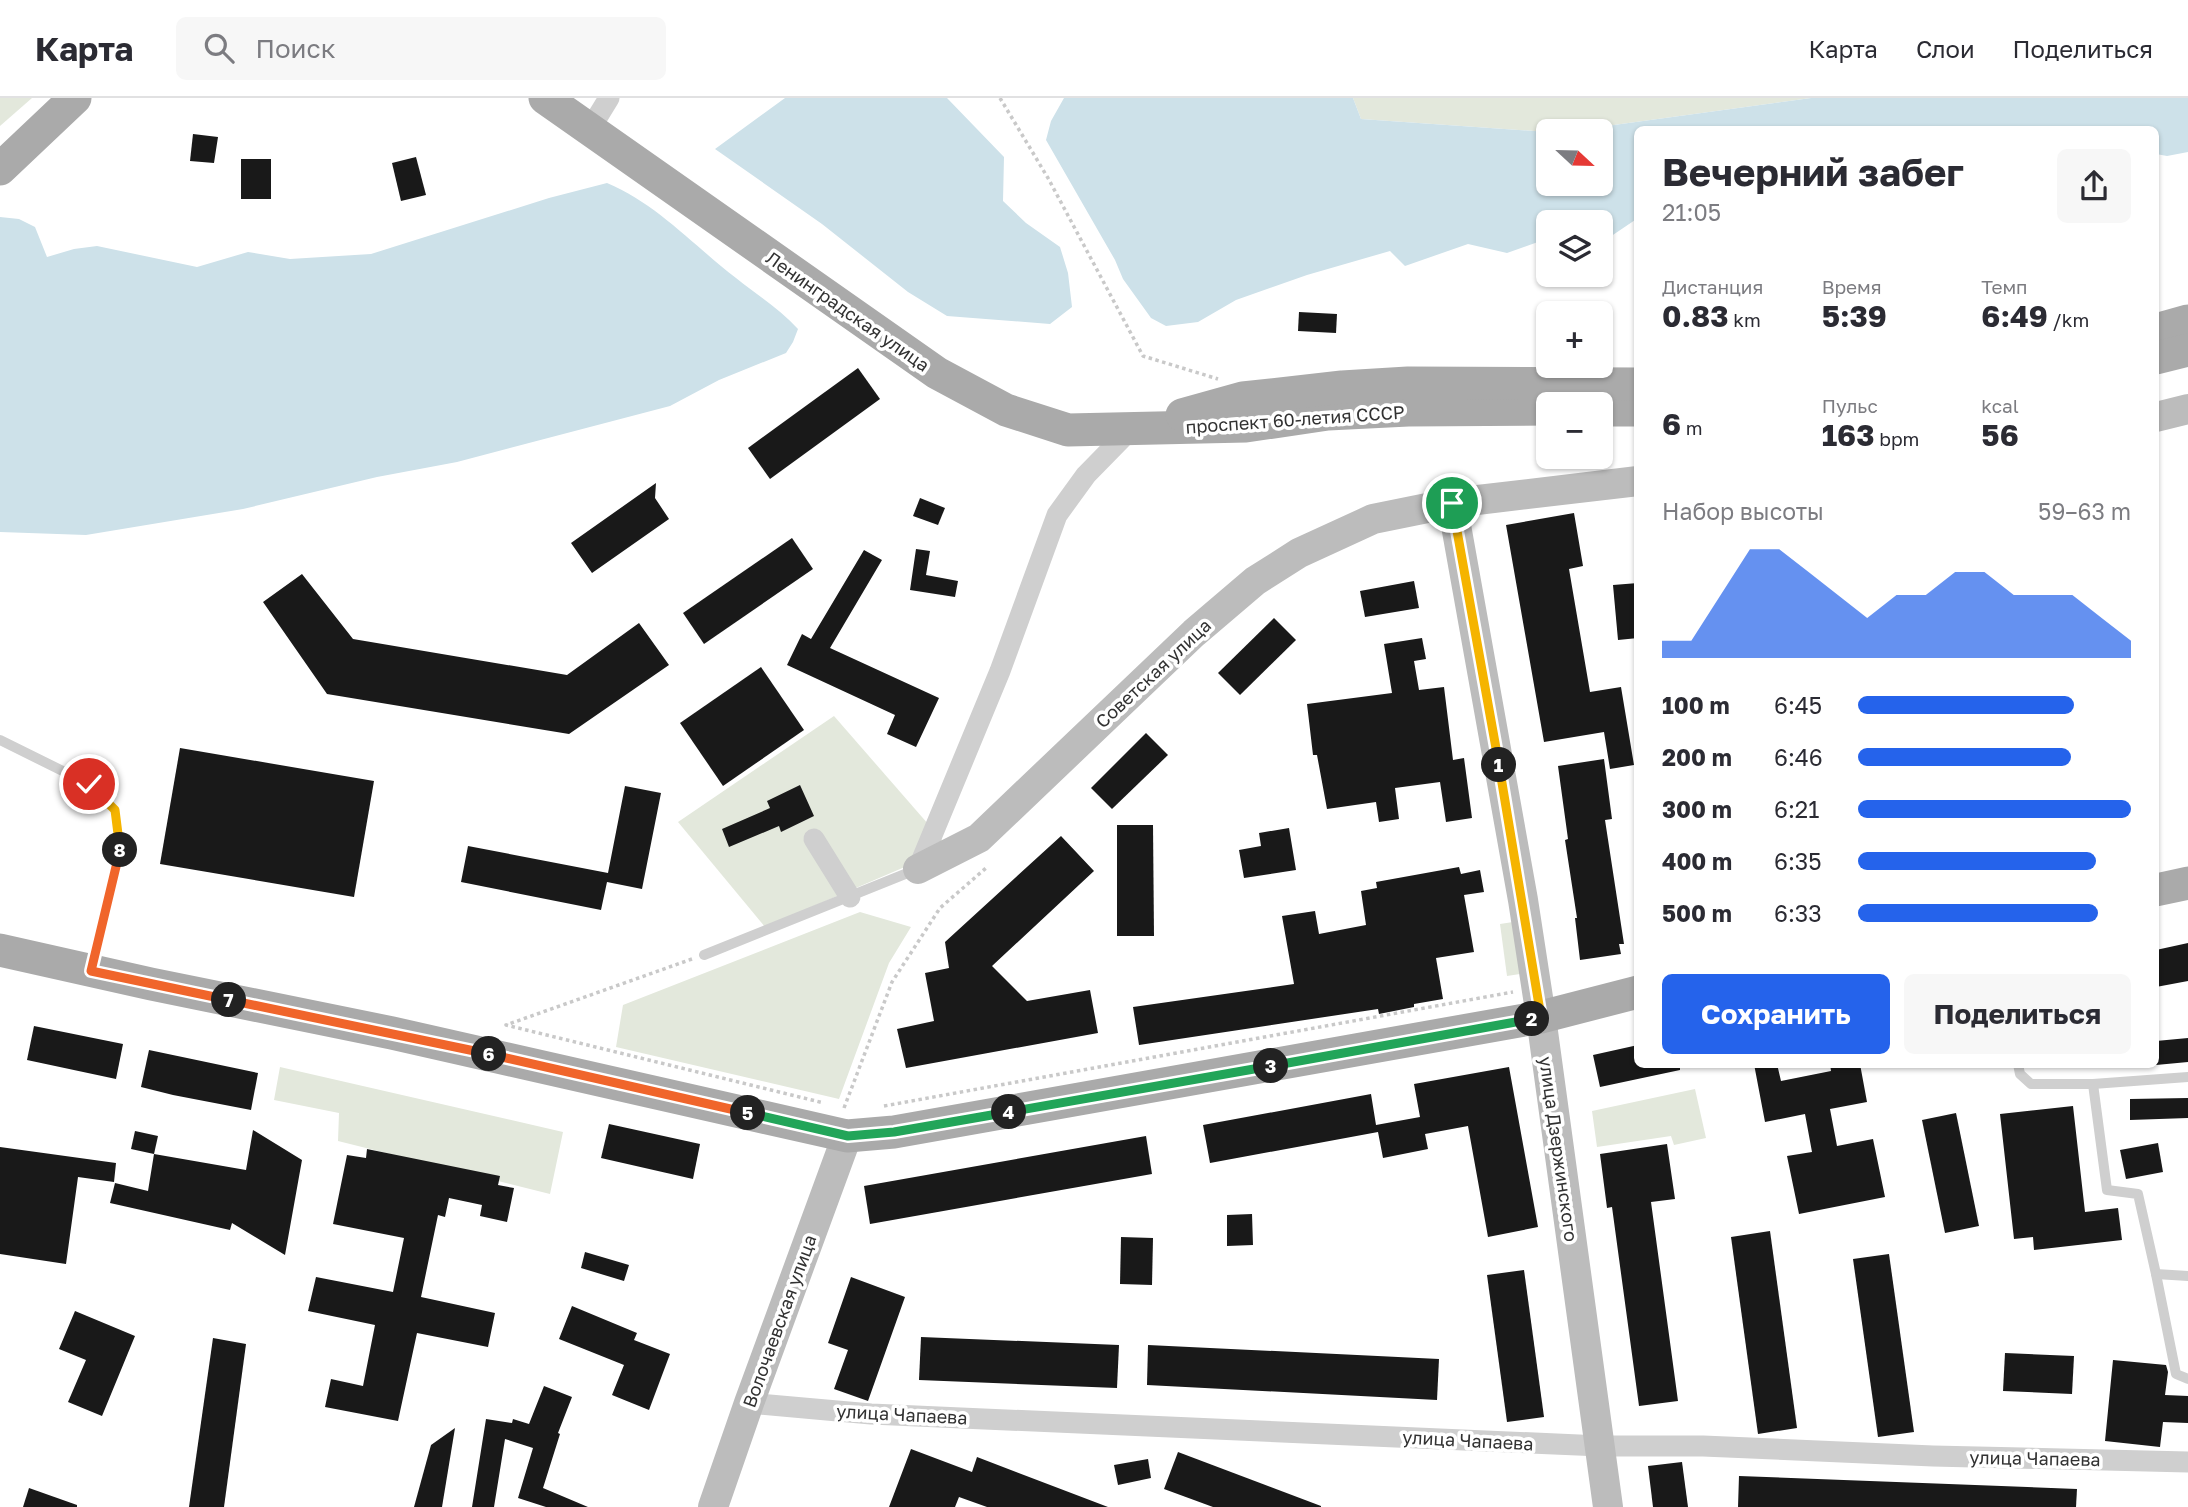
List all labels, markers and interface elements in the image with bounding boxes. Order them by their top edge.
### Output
search box [176,17,666,80]
text: Карта [35,29,134,68]
icon: search [200,29,238,67]
text: Поиск [256,33,336,64]
text: Карта [1808,34,1878,63]
text: Слои [1916,34,1975,63]
text: Поделиться [2013,34,2153,63]
north arrow [1536,119,1614,196]
map controls [1536,119,1613,469]
text: Вечерний забег [1662,149,1964,194]
button: share [2057,149,2131,223]
text: 21:05 [1662,198,1721,226]
button: layers [1536,210,1613,287]
street label: Ленинградская улица [762,246,934,376]
text: Дистанция [1662,275,1763,298]
text: Время [1822,275,1882,298]
text: Темп [1981,275,2028,298]
text: 0.83 [1662,298,1729,334]
text: 5:39 [1822,298,1887,334]
text: 6:49 [1981,298,2048,334]
button: + [1536,301,1613,378]
text: km [1729,308,1761,331]
text: /km [2048,308,2089,331]
button: − [1536,392,1613,469]
text: Пульс [1822,394,1878,417]
text: kcal [1981,394,2019,417]
street label: проспект 60-летия СССР [1185,400,1405,438]
text: 6 [1662,406,1681,442]
text: m [1681,416,1703,439]
text: 163 [1822,417,1874,453]
text: 56 [1981,417,2019,453]
text: bpm [1874,427,1919,450]
pin [1422,473,1482,533]
icon: arrive [1433,484,1471,522]
text: Набор высоты [1662,497,1824,525]
text: 59–63 m [2038,497,2131,525]
street label: Советская улица [1091,614,1215,732]
text: 100 m [1662,691,1730,719]
text: 6:45 [1774,691,1822,719]
text: 200 m [1662,743,1732,771]
text: 6:46 [1774,743,1823,771]
pin: 1 [1482,748,1516,782]
text: 1 [1494,753,1503,776]
pin [59,754,119,814]
icon: check [70,765,108,803]
text: 300 m [1662,795,1732,823]
text: 6:21 [1774,795,1819,823]
pin: 8 [102,832,138,868]
text: 8 [113,838,126,861]
text: 400 m [1662,847,1732,875]
text: 6:35 [1774,847,1822,875]
text: 500 m [1662,899,1732,927]
text: 6:33 [1774,899,1822,927]
button: Сохранить [1662,974,1890,1054]
button: Поделиться [1904,974,2131,1054]
pin: 7 [212,982,246,1018]
text: 7 [223,988,234,1011]
pin: 2 [1514,1002,1550,1037]
text: 2 [1526,1007,1537,1030]
pin: 6 [472,1037,506,1072]
text: 6 [482,1042,495,1065]
pin: 3 [1254,1048,1288,1084]
text: 3 [1265,1054,1276,1077]
street label: улица Дзержинского [1535,1055,1583,1243]
pin: 4 [992,1094,1026,1130]
pin: 5 [730,1096,766,1130]
text: 4 [1003,1100,1014,1123]
text: 5 [742,1101,753,1124]
street label: Волочаевская улица [737,1232,821,1410]
street label: улица Чапаева [836,1400,968,1428]
street label: улица Чапаева [1402,1426,1534,1454]
street label: улица Чапаева [1969,1446,2101,1470]

